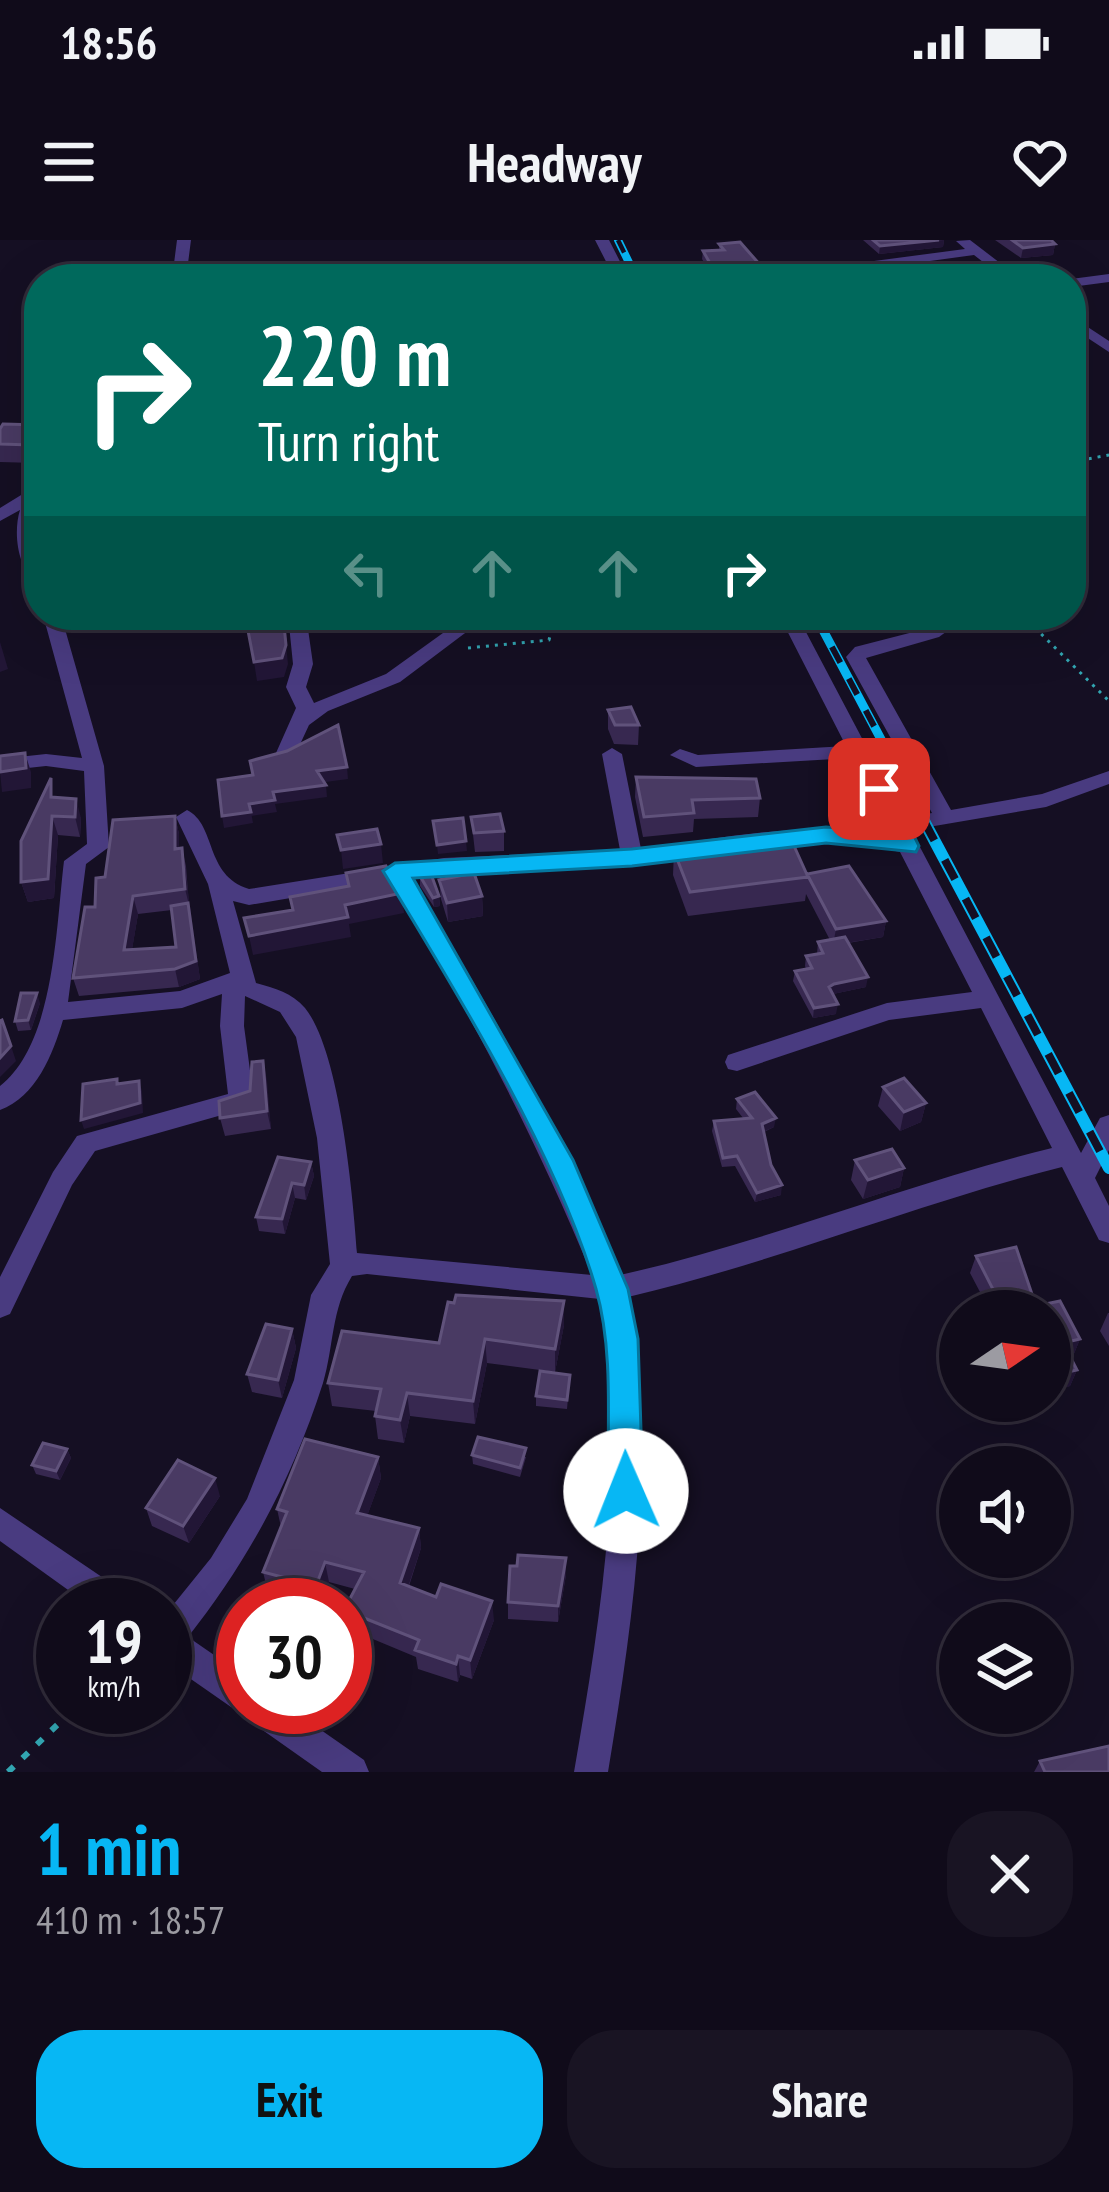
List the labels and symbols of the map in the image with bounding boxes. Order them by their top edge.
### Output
pin [828,738,930,840]
north arrow [939,1290,1071,1422]
position arrow [563,1428,689,1554]
speed limit sign: 30 [216,1578,372,1734]

